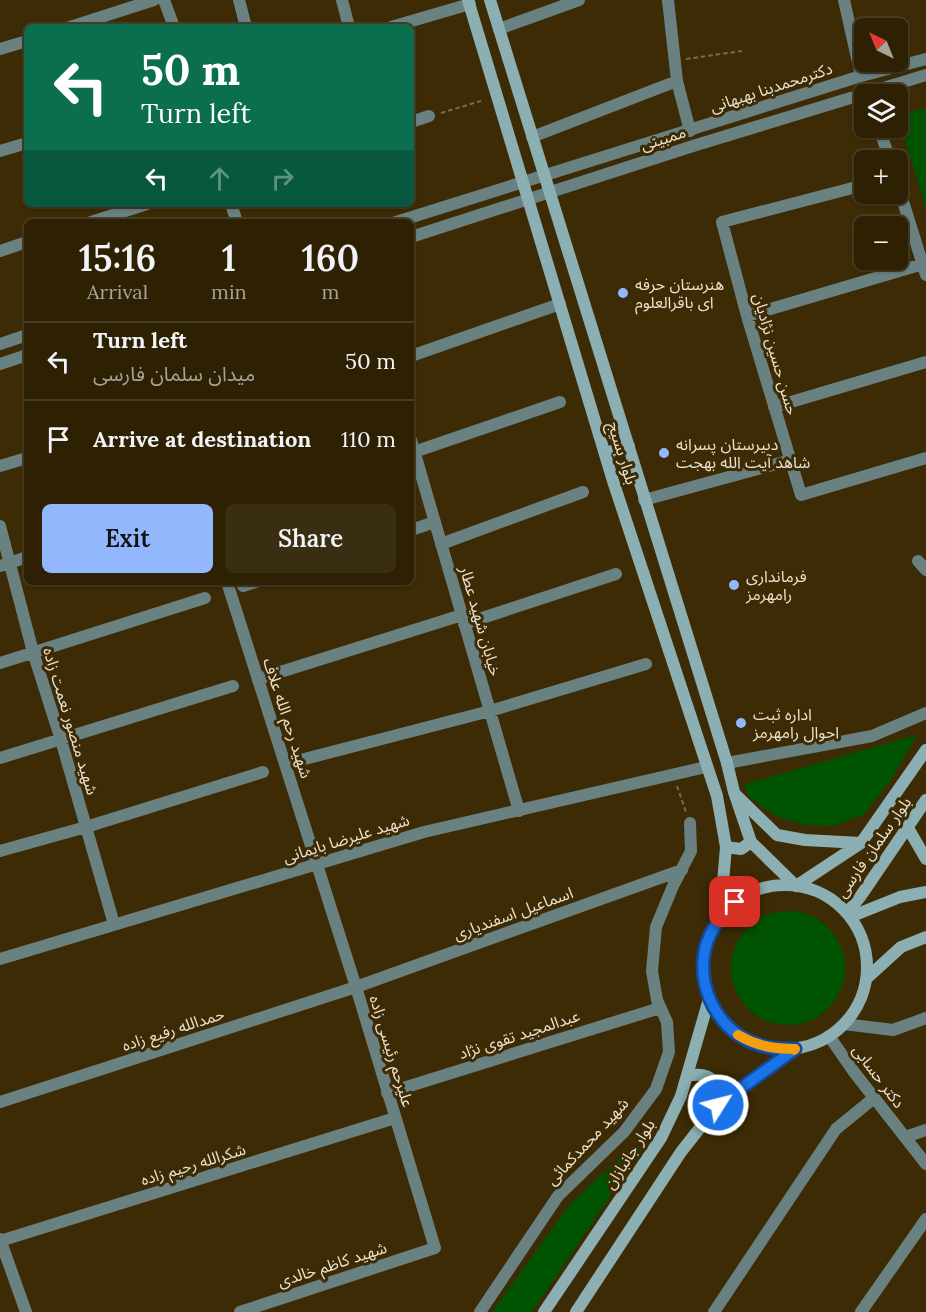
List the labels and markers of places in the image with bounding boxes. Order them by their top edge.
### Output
place label: هنرستان حرفه ای باقرالعلوم [635,274,724,315]
marker: هنرستان حرفه ای باقرالعلوم [616,286,630,300]
place label: دبیرستان پسرانه شاهد آیت الله بهجت [676,434,810,472]
marker: دبیرستان پسرانه شاهد آیت الله بهجت [657,446,671,460]
place label: فرمانداری رامهرمز [745,566,807,604]
marker: فرمانداری رامهرمز [727,578,741,592]
place label: اداره ثبت احوال رامهرمز [752,704,839,743]
marker: اداره ثبت احوال رامهرمز [734,716,748,730]
pin [709,876,760,927]

